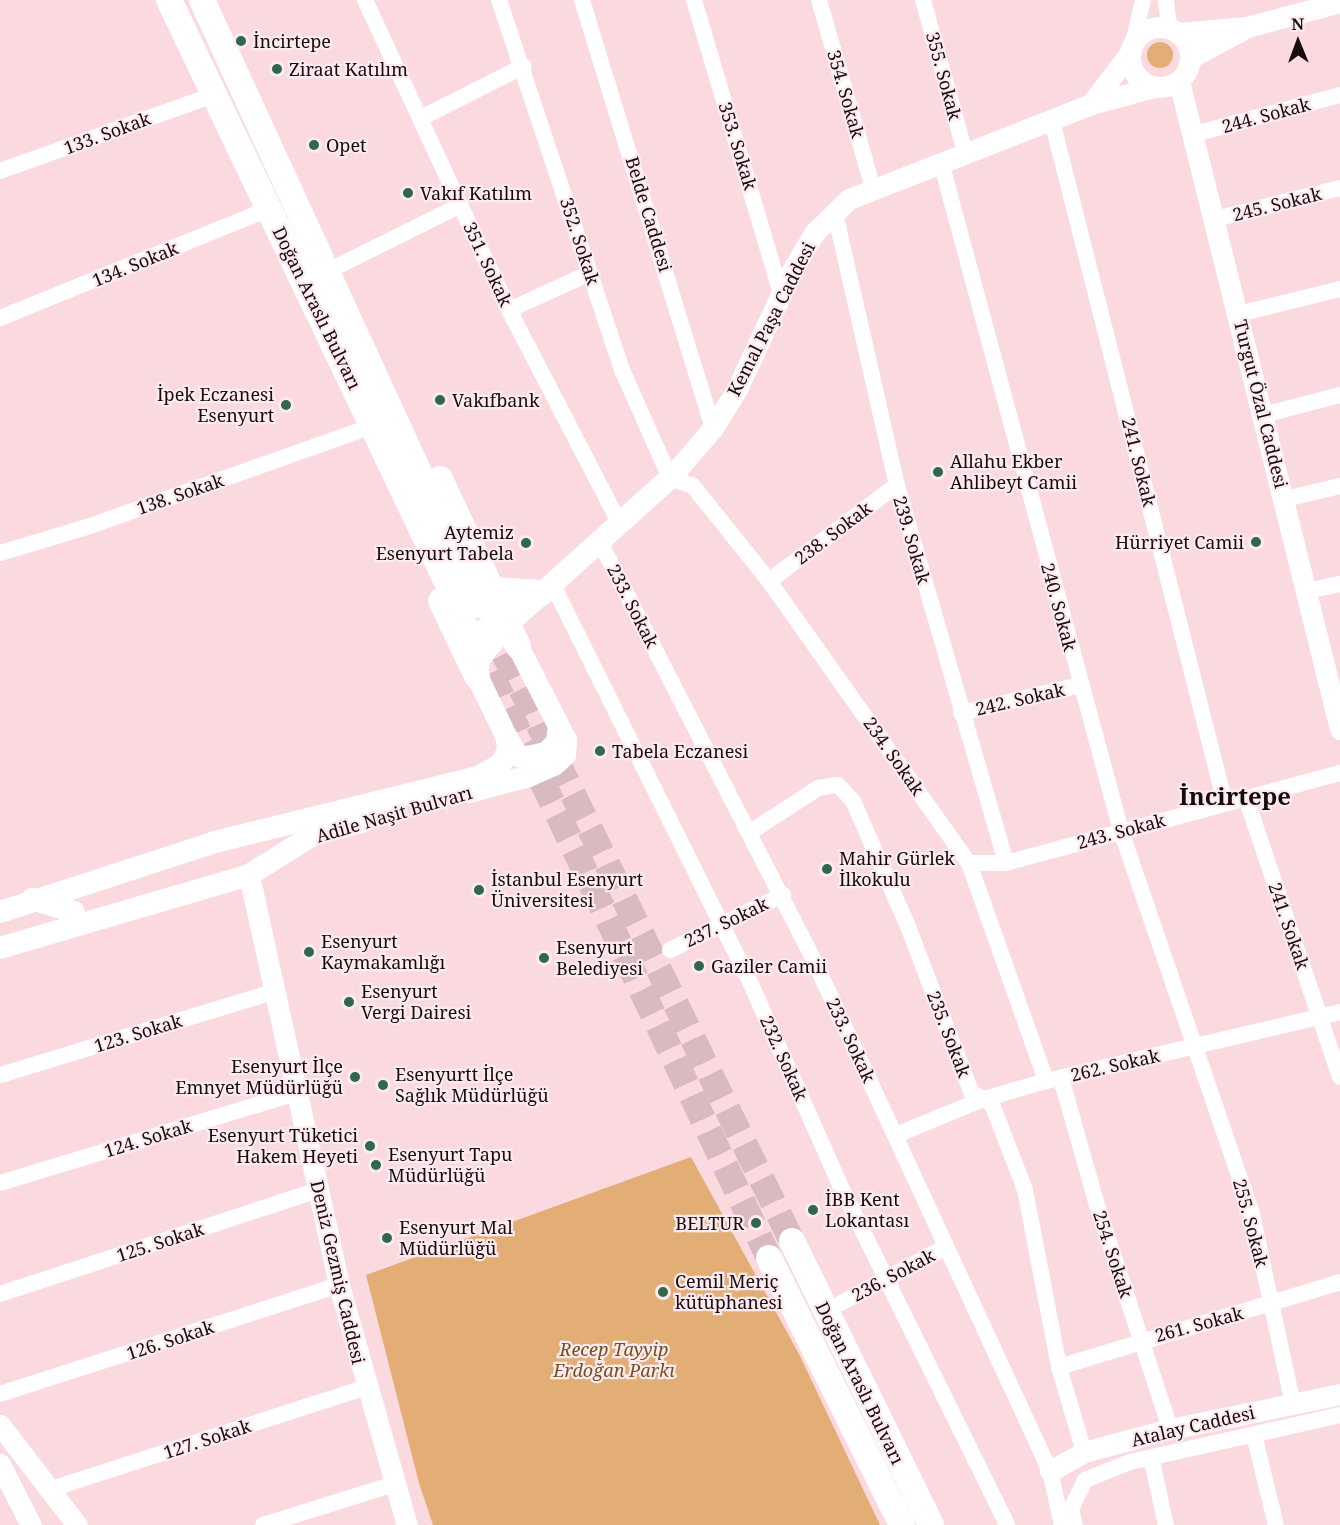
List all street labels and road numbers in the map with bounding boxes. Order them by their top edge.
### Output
street label: 355. Sokak [922,29,966,123]
street label: 354. Sokak [823,47,869,141]
street label: 244. Sokak [1219,93,1313,137]
street label: 353. Sokak [714,99,762,193]
street label: 133. Sokak [61,107,153,159]
street label: Belde Caddesi [621,154,677,274]
street label: 245. Sokak [1230,183,1324,225]
street label: 352. Sokak [556,195,604,287]
street label: 351. Sokak [459,218,517,310]
street label: Doğan Araslı Bulvarı [268,223,366,393]
street label: 134. Sokak [89,237,181,291]
street label: Kemal Paşa Caddesi [723,238,819,400]
street label: Turgut Özal Caddesi [1230,318,1292,490]
street label: 241. Sokak [1118,415,1160,509]
street label: 138. Sokak [134,469,226,519]
street label: 239. Sokak [889,493,935,587]
street label: 238. Sokak [790,497,876,569]
street label: 240. Sokak [1037,560,1081,654]
street label: 233. Sokak [603,561,663,651]
street label: 242. Sokak [973,678,1067,720]
street label: 234. Sokak [859,713,929,799]
street label: Adile Naşit Bulvarı [313,781,475,847]
street label: 243. Sokak [1074,809,1168,853]
street label: 241. Sokak [1264,880,1314,972]
street label: 237. Sokak [680,892,772,952]
street label: 235. Sokak [923,988,975,1080]
street label: 233. Sokak [822,994,880,1086]
street label: 123. Sokak [91,1009,185,1057]
street label: 232. Sokak [756,1012,812,1104]
street label: 262. Sokak [1068,1044,1162,1086]
street label: 124. Sokak [101,1114,195,1162]
street label: 255. Sokak [1229,1176,1273,1270]
street label: Deniz Gezmiş Caddesi [306,1178,370,1366]
street label: 254. Sokak [1089,1208,1137,1300]
street label: 125. Sokak [114,1218,206,1266]
street label: 236. Sokak [848,1244,938,1306]
street label: Doğan Araslı Bulvarı [811,1298,909,1468]
street label: 261. Sokak [1152,1302,1246,1346]
street label: 126. Sokak [124,1316,216,1364]
street label: Atalay Caddesi [1129,1401,1257,1451]
street label: 127. Sokak [161,1415,253,1463]

